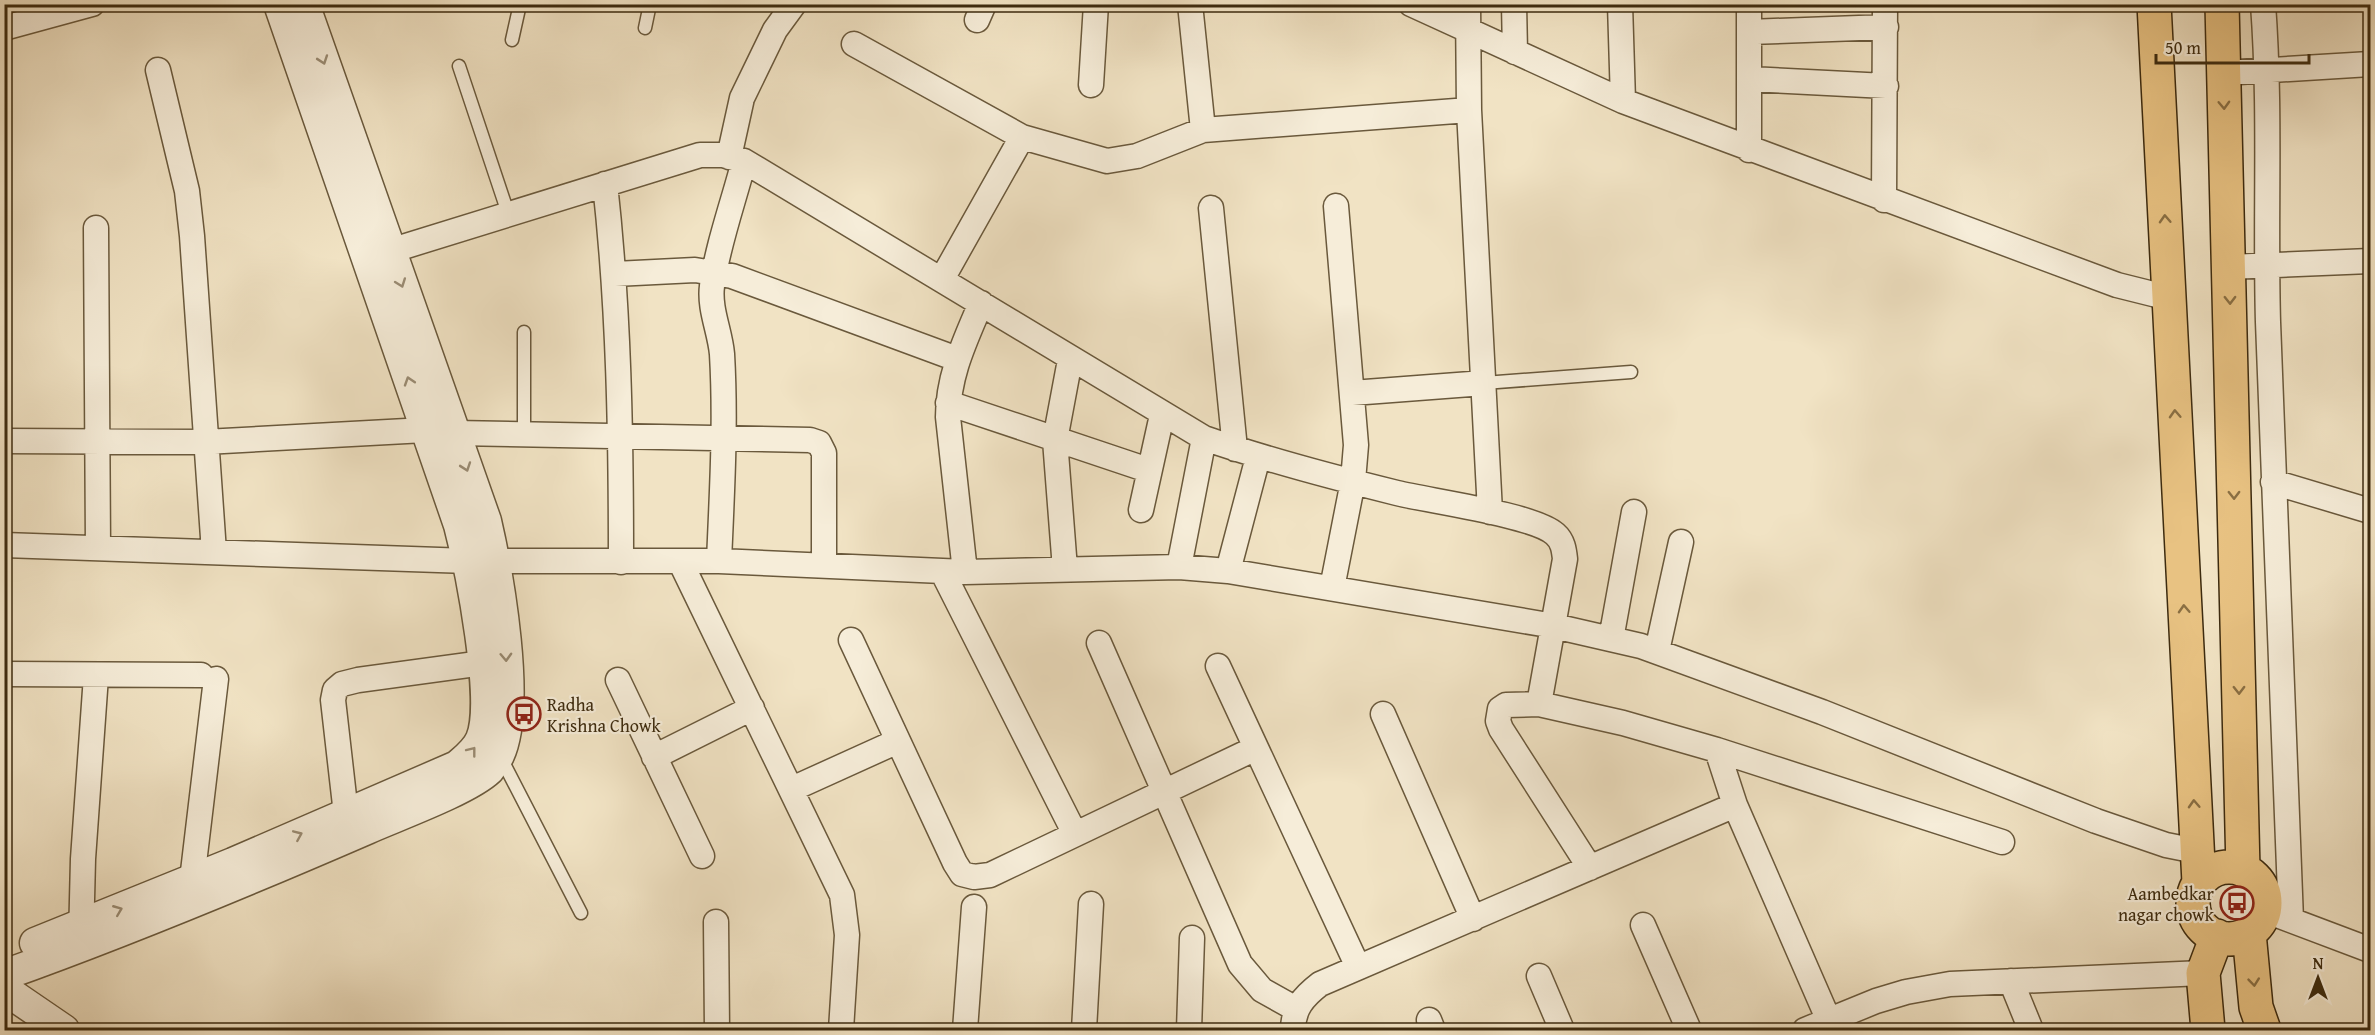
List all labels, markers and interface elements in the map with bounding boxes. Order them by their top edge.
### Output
scale bar [2156,27,2309,65]
text: 50 m [2165,34,2201,61]
one-way arrow [316,54,328,65]
one-way arrow [2218,100,2231,109]
one-way arrow [2159,215,2172,224]
one-way arrow [394,278,407,288]
one-way arrow [2223,295,2236,304]
one-way arrow [404,376,416,387]
one-way arrow [2169,410,2182,419]
one-way arrow [459,461,472,472]
one-way arrow [2228,490,2240,499]
one-way arrow [2178,604,2191,613]
one-way arrow [500,653,512,662]
one-way arrow [2232,685,2245,694]
place label: Radha Krishna Chowk [547,691,662,739]
bus stop icon: Radha Krishna Chowk [506,696,542,732]
one-way arrow [464,747,475,758]
one-way arrow [2187,799,2200,808]
one-way arrow [291,830,302,842]
place label: Aambedkar nagar chowk [2118,880,2215,928]
bus stop icon: Aambedkar nagar chowk [2219,885,2255,921]
one-way arrow [111,905,122,917]
north arrow [2288,948,2348,1008]
text: N [2313,951,2324,975]
one-way arrow [2247,977,2260,987]

